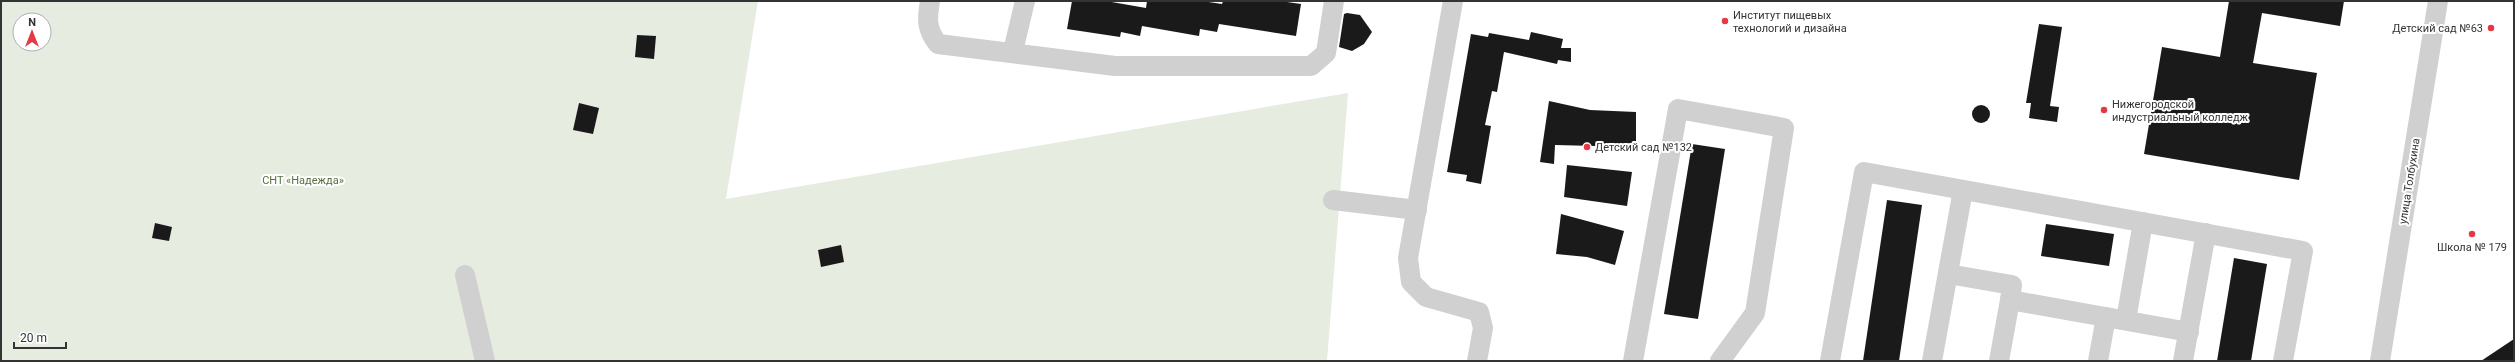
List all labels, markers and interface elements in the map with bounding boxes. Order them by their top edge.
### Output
place label: Институт пищевых технологий и дизайна [1733,9,1847,35]
north arrow [12,12,52,52]
text: N [28,16,36,29]
marker: Институт пищевых технологий и дизайна [1720,16,1730,26]
place label: Детский сад №63 [2392,22,2483,35]
marker: Детский сад №63 [2486,23,2496,33]
place label: Нижегородской индустриальный колледж [2112,98,2249,124]
marker: Нижегородской индустриальный колледж [2099,105,2109,115]
street label: улица Толбухина [2396,137,2423,225]
place label: Детский сад №132 [1595,141,1692,154]
marker: Детский сад №132 [1582,142,1592,152]
park label: СНТ «Надежда» [262,174,344,187]
marker: Школа № 179 [2467,229,2477,239]
place label: Школа № 179 [2437,241,2507,254]
scale bar [14,324,66,350]
text: 20 m [20,331,47,345]

